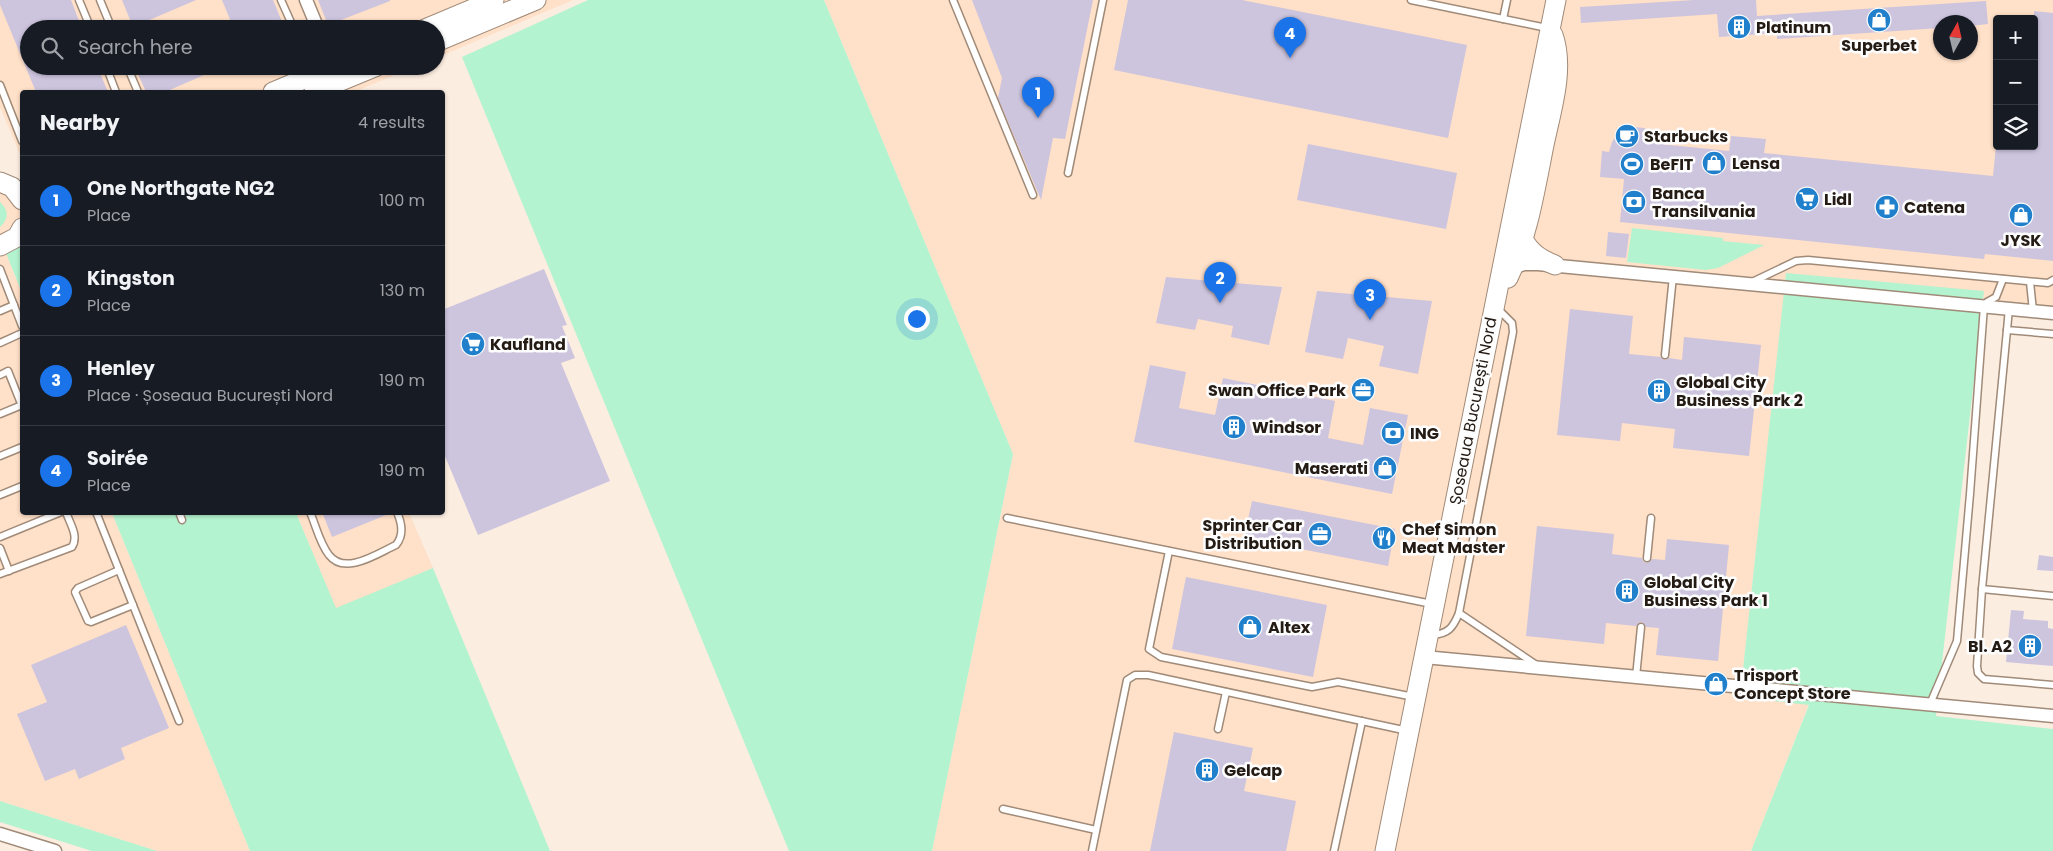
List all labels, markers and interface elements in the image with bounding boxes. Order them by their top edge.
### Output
shop icon: Superbet [1866,7,1892,33]
building icon: Platinum [1726,14,1752,40]
north arrow [1933,15,1978,60]
map controls [1993,15,2038,150]
button: + [1993,15,2038,60]
place label: Platinum [1756,16,1831,39]
pin: 4 [1274,17,1306,58]
search box [20,20,445,75]
icon: search [38,34,66,62]
text: Search here [78,34,192,61]
place label: Superbet [1841,34,1917,57]
button: − [1993,60,2038,105]
pin: 1 [1022,77,1054,118]
button: layers [1993,105,2038,150]
text: Nearby [40,108,120,137]
text: 4 results [358,111,425,134]
cafe icon: Starbucks [1614,123,1640,149]
place label: Starbucks [1644,125,1728,148]
shop icon: Lensa [1701,150,1727,176]
sports icon: BeFIT [1619,151,1645,177]
place label: Lensa [1732,152,1780,175]
place label: BeFIT [1650,153,1694,176]
text: One Northgate NG2 [87,175,274,202]
place label: Banca Transilvania [1652,182,1756,223]
supermarket icon: Lidl [1794,186,1820,212]
place label: Lidl [1824,188,1852,211]
text: 1 [53,189,59,212]
text: 100 m [379,189,425,212]
bank icon: Banca Transilvania [1621,189,1647,215]
pharmacy icon: Catena [1874,194,1900,220]
place label: Catena [1904,196,1965,219]
shop icon: JYSK [2008,202,2034,228]
text: Place [87,204,131,227]
place label: JYSK [2001,229,2041,252]
pin: 2 [1204,262,1236,303]
text: Kingston [87,265,175,292]
text: 2 [51,279,61,302]
text: 130 m [380,279,425,302]
pin: 3 [1354,279,1386,320]
text: Place [87,294,131,317]
your location [904,306,930,332]
street label: Șoseaua București Nord [1444,315,1502,507]
supermarket icon: Kaufland [460,331,486,357]
place label: Kaufland [490,333,566,356]
text: Henley [87,355,155,382]
text: 3 [51,369,61,392]
text: 190 m [379,369,425,392]
place label: Global City Business Park 2 [1676,371,1803,412]
office icon: Swan Office Park [1350,377,1376,403]
building icon: Global City Business Park 2 [1646,378,1672,404]
place label: Swan Office Park [1208,379,1346,402]
text: Place · Șoseaua București Nord [87,384,333,407]
building icon: Windsor [1221,414,1247,440]
place label: Windsor [1252,416,1321,439]
bank icon: ING [1380,420,1406,446]
place label: ING [1410,422,1439,445]
text: Soirée [87,445,148,472]
shop icon: Maserati [1372,455,1398,481]
place label: Maserati [1295,457,1368,480]
text: 4 [51,459,61,482]
text: 190 m [379,459,425,482]
text: Place [87,474,131,497]
place label: Sprinter Car Distribution [1202,514,1302,555]
place label: Chef Simon Meat Master [1402,518,1505,559]
office icon: Sprinter Car Distribution [1307,521,1333,547]
restaurant icon: Chef Simon Meat Master [1371,525,1397,551]
place label: Global City Business Park 1 [1644,571,1768,612]
building icon: Global City Business Park 1 [1614,578,1640,604]
shop icon: Altex [1237,614,1263,640]
place label: Altex [1268,616,1311,639]
building icon: Bl. A2 [2017,633,2043,659]
place label: Bl. A2 [1968,635,2012,658]
place label: Trisport Concept Store [1734,664,1851,705]
shop icon: Trisport Concept Store [1703,671,1729,697]
building icon: Gelcap [1194,757,1220,783]
place label: Gelcap [1224,759,1282,782]

